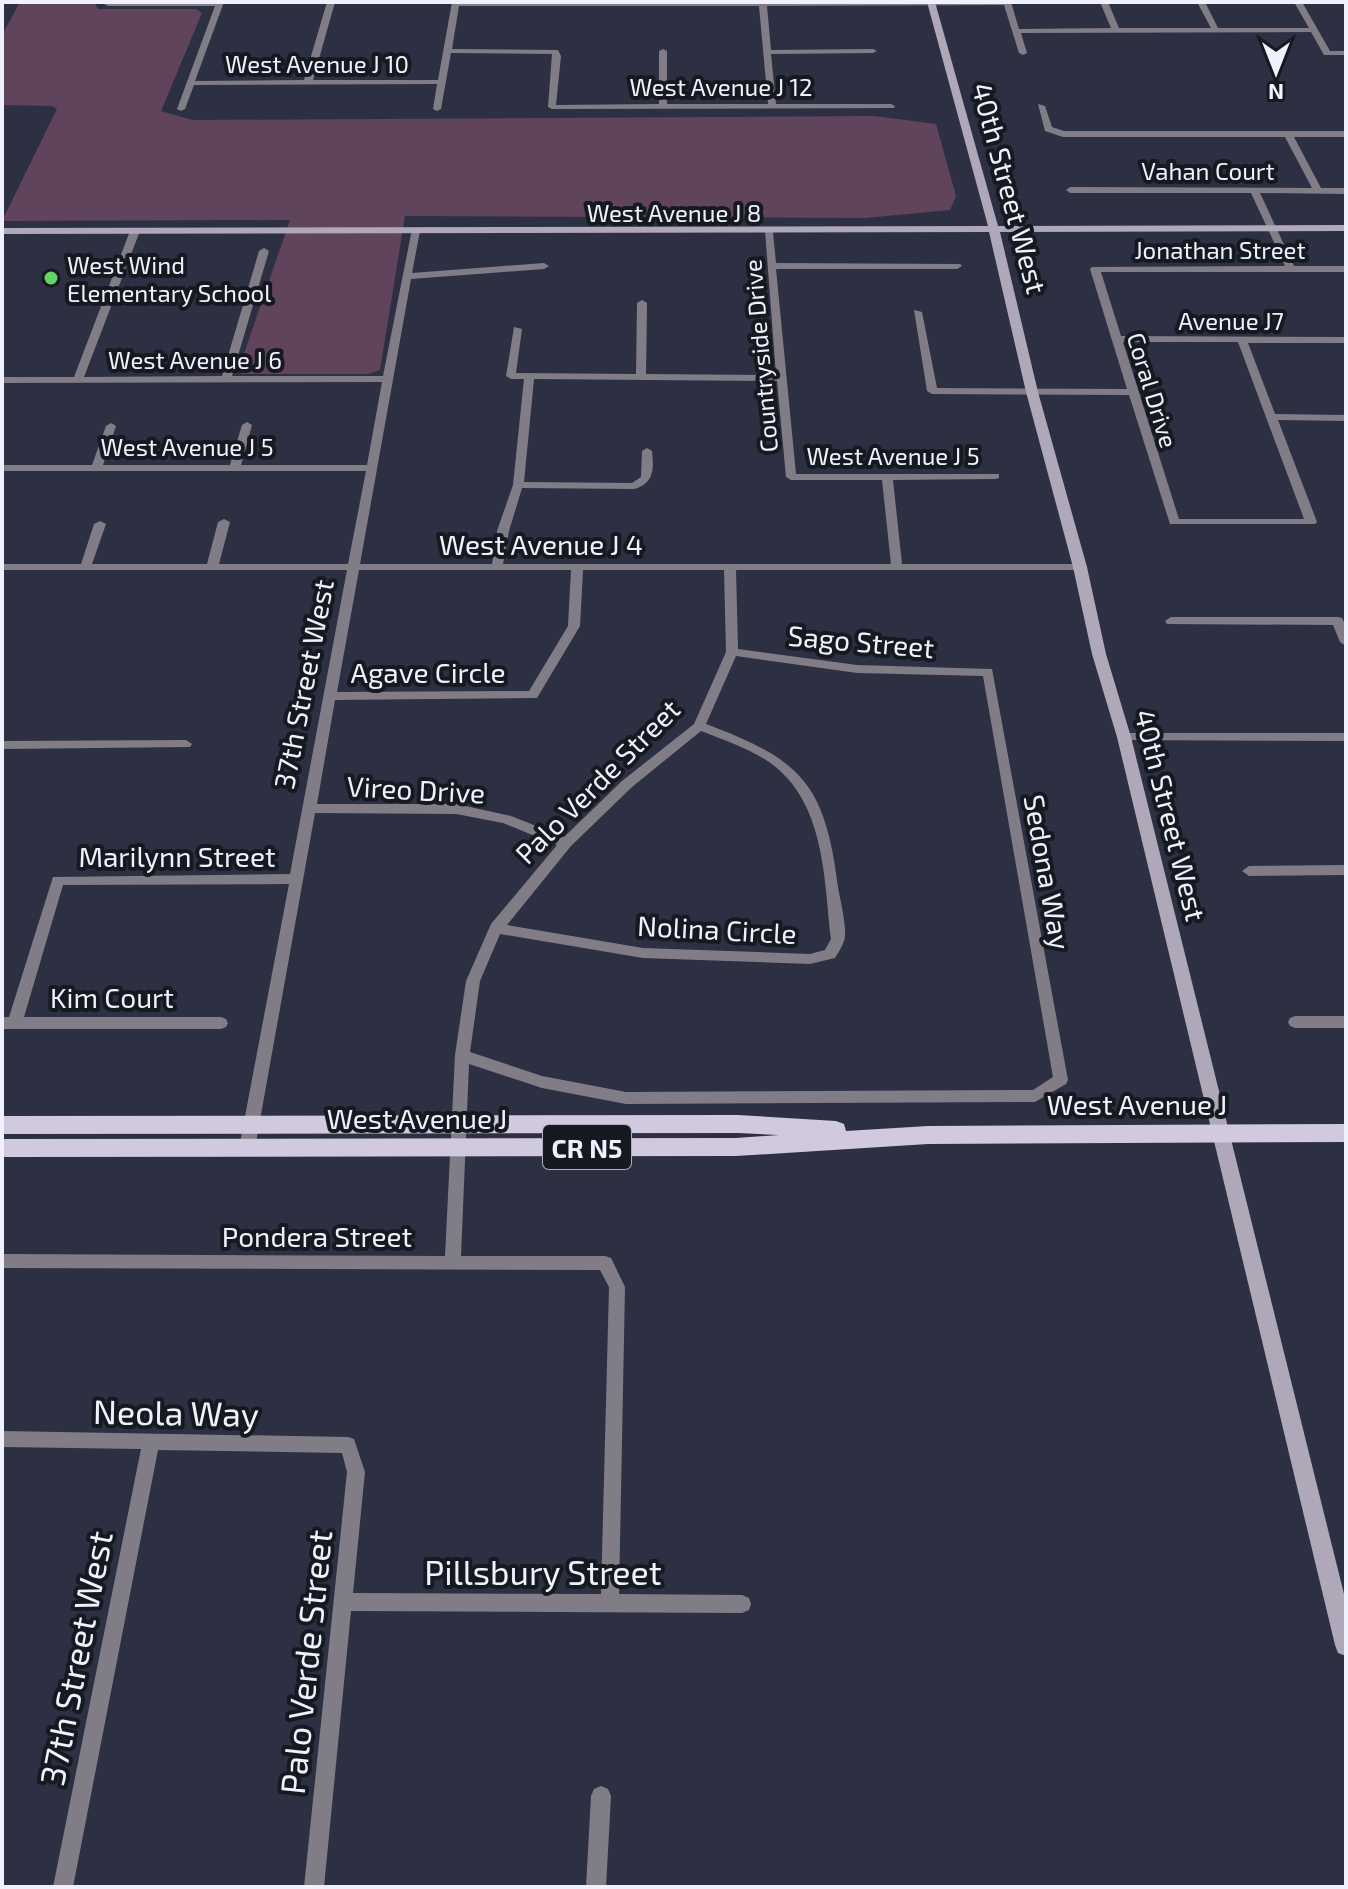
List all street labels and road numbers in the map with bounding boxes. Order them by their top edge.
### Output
street label: West Avenue J 10 [225,49,409,78]
street label: West Avenue J 12 [629,72,813,101]
street label: 40th Street West [966,79,1054,297]
street label: Vahan Court [1141,156,1275,185]
street label: West Avenue J 8 [587,198,761,227]
street label: Jonathan Street [1134,235,1306,264]
street label: Countryside Drive [737,258,783,454]
street label: Avenue J7 [1178,306,1284,335]
street label: Coral Drive [1122,329,1184,451]
street label: West Avenue J 6 [108,345,282,374]
street label: West Avenue J 5 [101,432,274,461]
street label: West Avenue J 5 [807,441,980,470]
street label: West Avenue J 4 [439,527,643,561]
street label: 37th Street West [266,576,340,792]
street label: Sago Street [787,618,935,664]
street label: Agave Circle [350,655,506,689]
street label: Palo Verde Street [508,692,686,870]
street label: 40th Street West [1128,706,1214,924]
street label: Vireo Drive [346,768,486,810]
street label: Sedona Way [1018,792,1078,952]
street label: Marilynn Street [78,839,276,873]
street label: Nolina Circle [636,908,798,950]
street label: Kim Court [50,980,174,1014]
street label: West Avenue J [1047,1087,1227,1121]
street label: West Avenue J [327,1101,507,1135]
road number: CR N5 [543,1125,631,1169]
street label: Pondera Street [222,1219,412,1253]
street label: Neola Way [93,1390,259,1434]
street label: 37th Street West [30,1527,120,1789]
street label: Palo Verde Street [271,1528,339,1796]
street label: Pillsbury Street [424,1551,662,1592]

